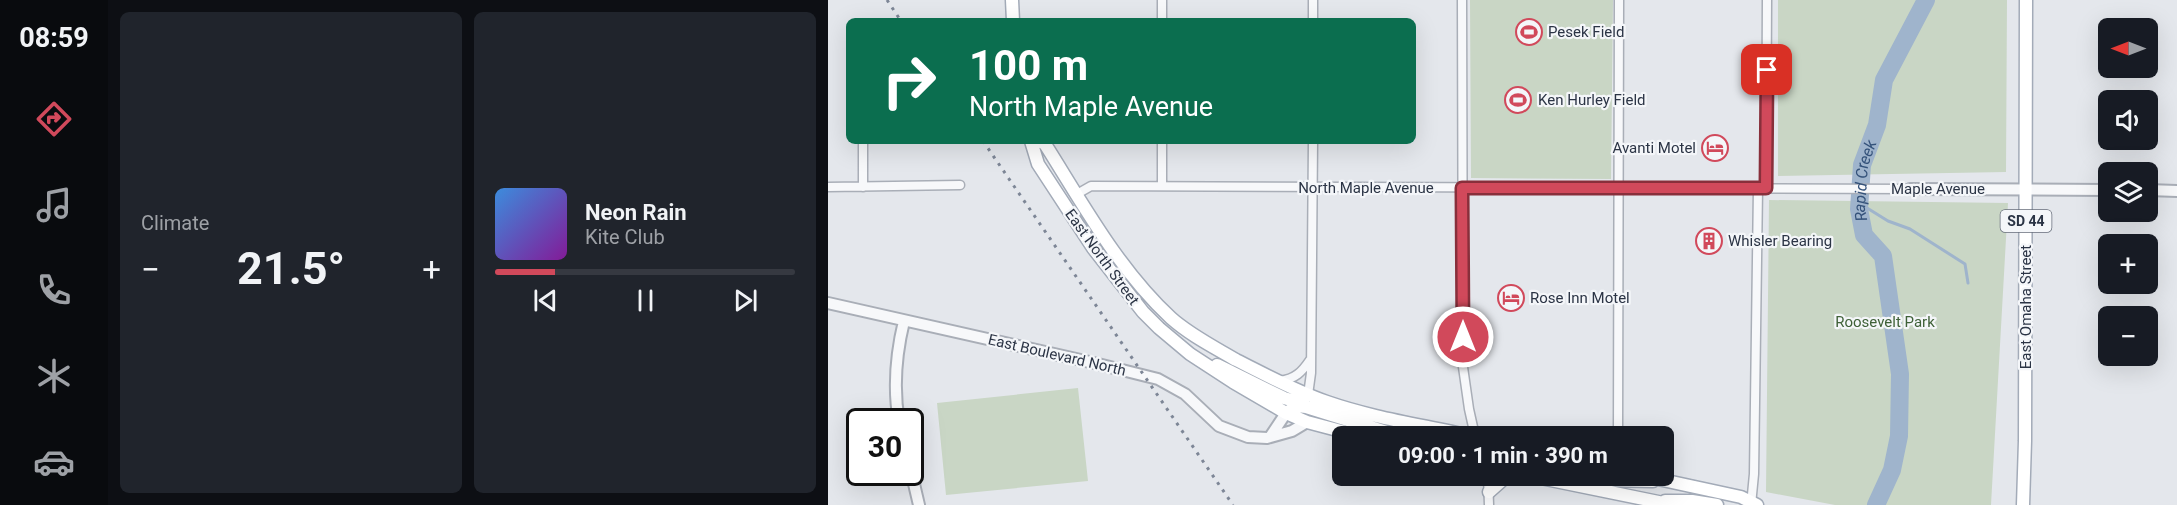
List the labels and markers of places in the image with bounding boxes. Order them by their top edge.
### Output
sports icon: Pesek Field [1514,17,1544,47]
place label: Pesek Field [1548,23,1624,41]
pin [1741,44,1792,95]
sports icon: Ken Hurley Field [1503,85,1533,115]
place label: Ken Hurley Field [1538,91,1646,109]
hotel icon: Avanti Motel [1700,133,1730,163]
place label: Avanti Motel [1613,139,1696,157]
building icon: Whisler Bearing [1694,226,1724,256]
place label: Whisler Bearing [1728,232,1832,250]
hotel icon: Rose Inn Motel [1496,283,1526,313]
place label: Rose Inn Motel [1530,289,1630,307]

